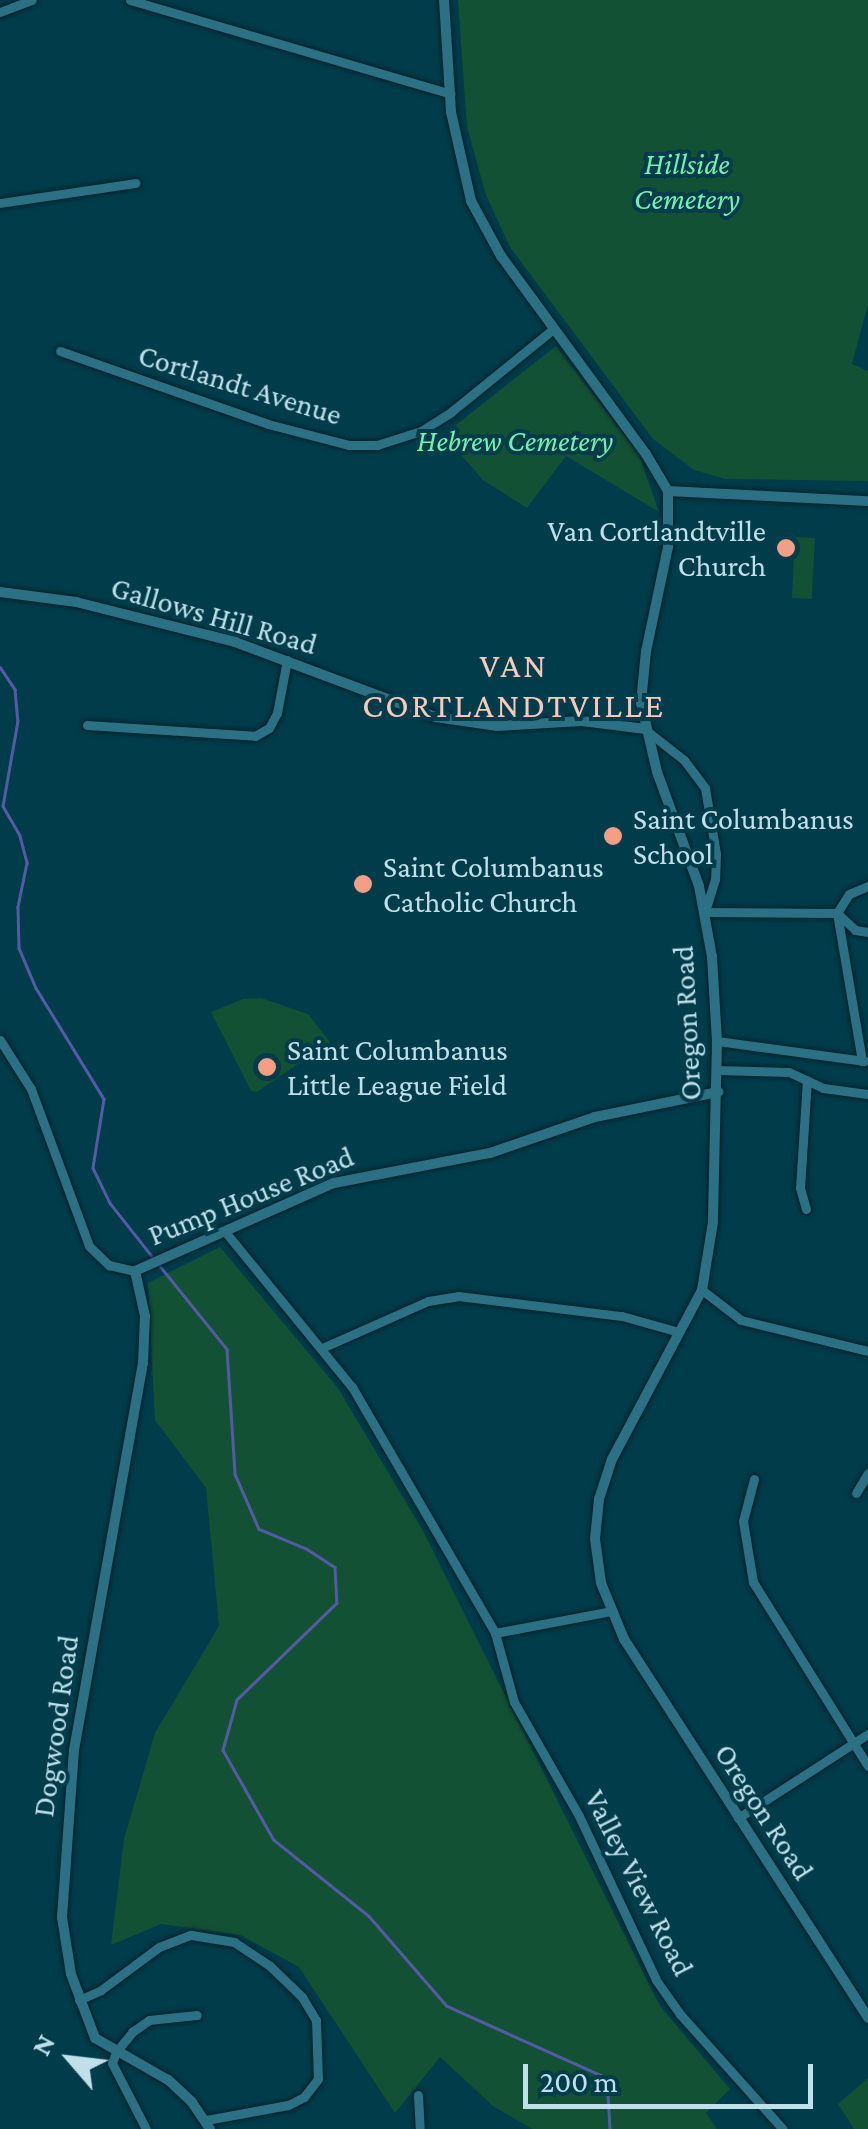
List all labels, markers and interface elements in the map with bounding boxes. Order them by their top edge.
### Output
park label: Hillside Cemetery [634,146,740,216]
street label: Cortlandt Avenue [134,337,346,433]
park label: Hebrew Cemetery [417,423,613,459]
place label: Van Cortlandtville Church [548,513,766,584]
marker: Van Cortlandtville Church [775,537,797,559]
street label: Gallows Hill Road [107,569,321,663]
district label: VAN CORTLANDTVILLE [362,645,666,727]
place label: Saint Columbanus School [633,801,854,872]
marker: Saint Columbanus School [602,825,624,847]
place label: Saint Columbanus Catholic Church [383,849,604,920]
marker: Saint Columbanus Catholic Church [352,873,374,895]
street label: Oregon Road [665,945,709,1101]
place label: Saint Columbanus Little League Field [287,1032,508,1102]
marker: Saint Columbanus Little League Field [256,1056,278,1078]
street label: Pump House Road [143,1138,359,1254]
street label: Dogwood Road [25,1633,87,1819]
street label: Oregon Road [707,1737,821,1887]
street label: Valley View Road [577,1784,701,1982]
north arrow [20,2009,120,2109]
text: N [25,2029,61,2060]
scale bar [528,2044,818,2106]
text: 200 m [540,2065,618,2098]

